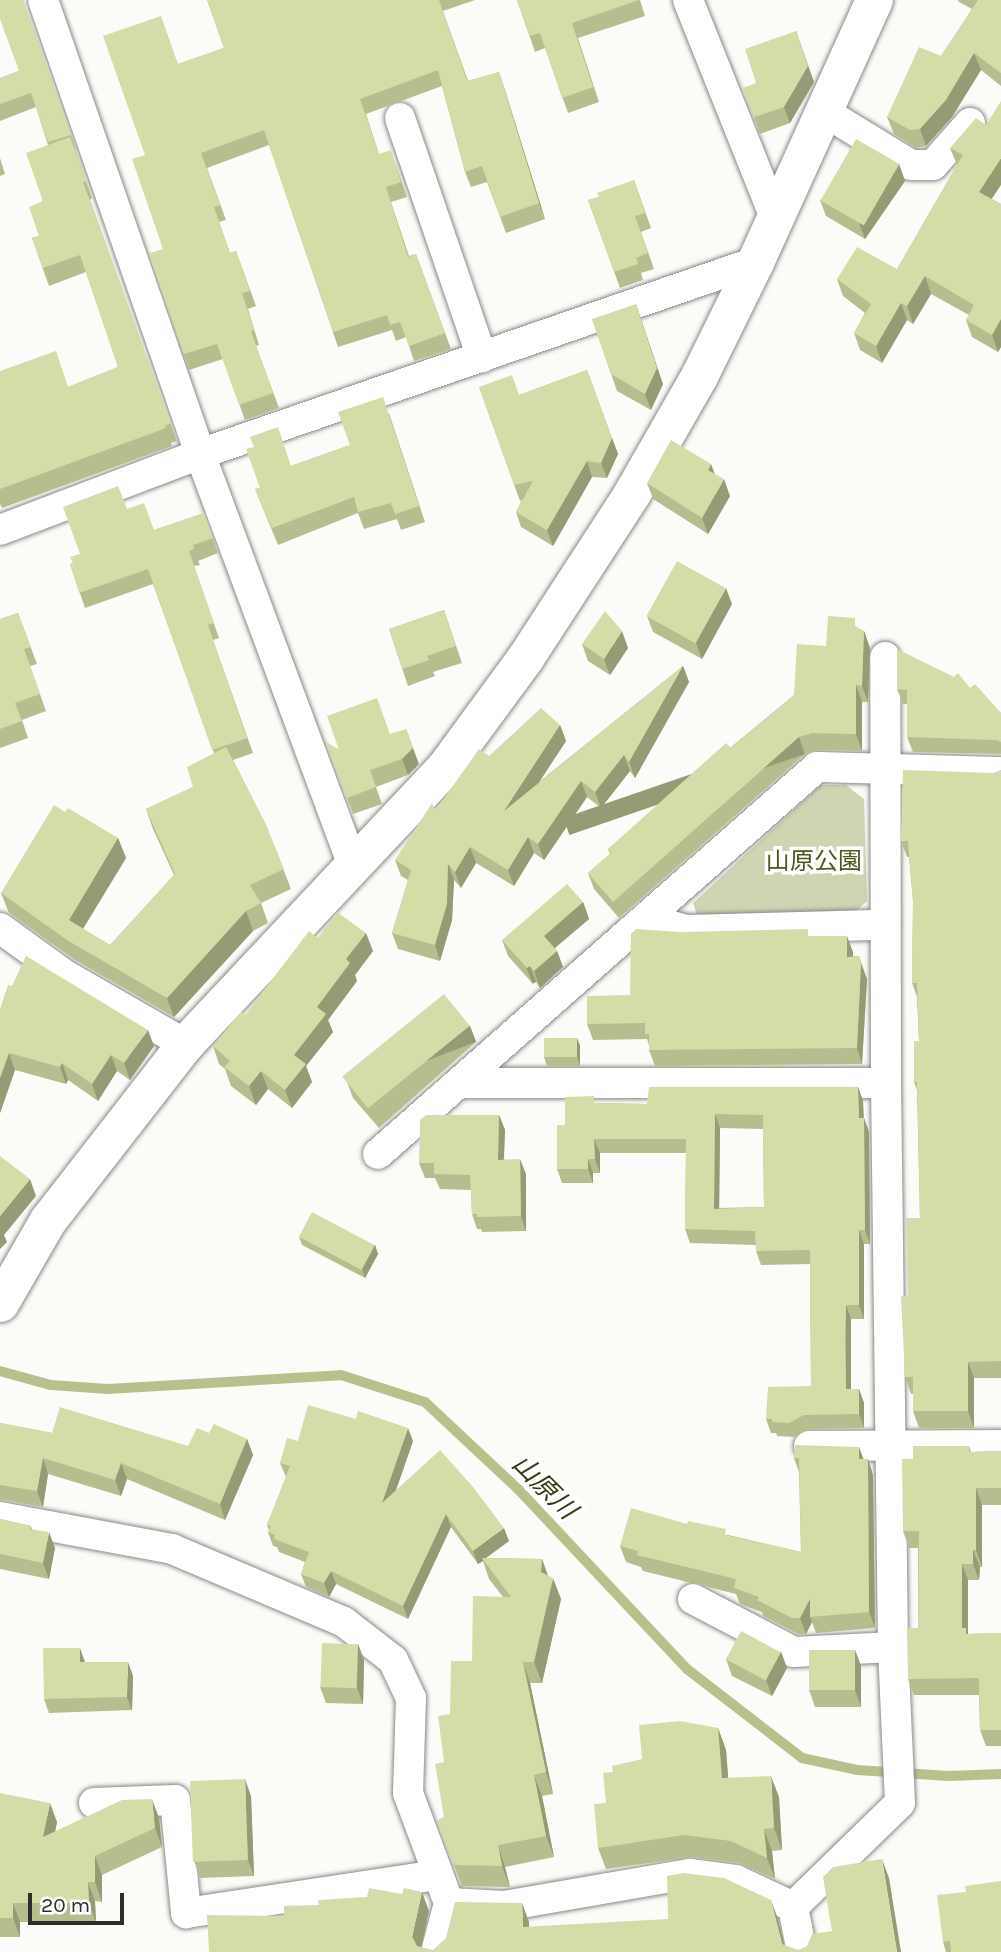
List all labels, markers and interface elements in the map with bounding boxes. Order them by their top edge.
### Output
park label: 山原公園 [766,848,862,876]
water label: 山原川 [505,1448,583,1526]
scale bar [32,1878,128,1922]
text: 20 m [41,1893,90,1917]

